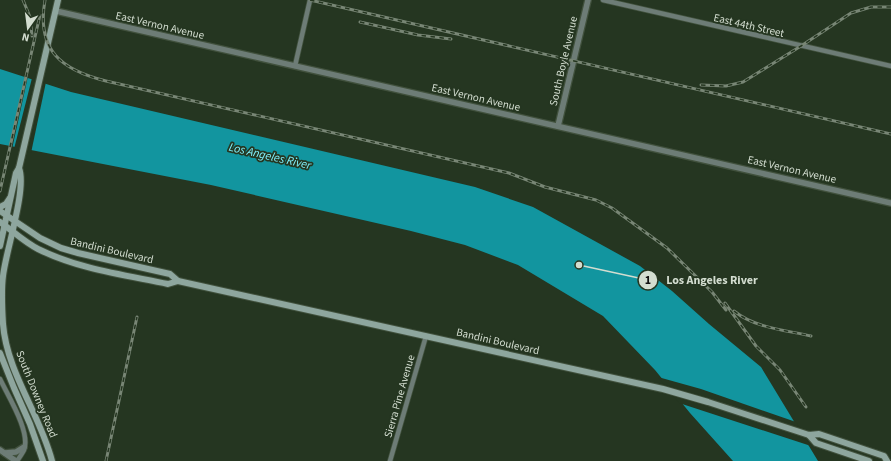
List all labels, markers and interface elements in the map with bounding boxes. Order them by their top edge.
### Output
north arrow [8,8,48,48]
street label: East Vernon Avenue [114,8,206,43]
street label: East 44th Street [712,10,786,41]
street label: South Boyle Avenue [546,14,581,107]
text: N [20,29,31,45]
street label: East Vernon Avenue [430,80,522,115]
water label: Los Angeles River [227,139,314,174]
street label: East Vernon Avenue [746,152,838,187]
street label: Bandini Boulevard [69,234,155,267]
callout: Los Angeles River [638,268,766,292]
text: 1 [645,272,651,289]
text: Los Angeles River [666,272,758,289]
street label: Bandini Boulevard [455,325,541,358]
street label: South Downey Road [12,348,61,440]
street label: Sierra Pine Avenue [380,352,419,439]

